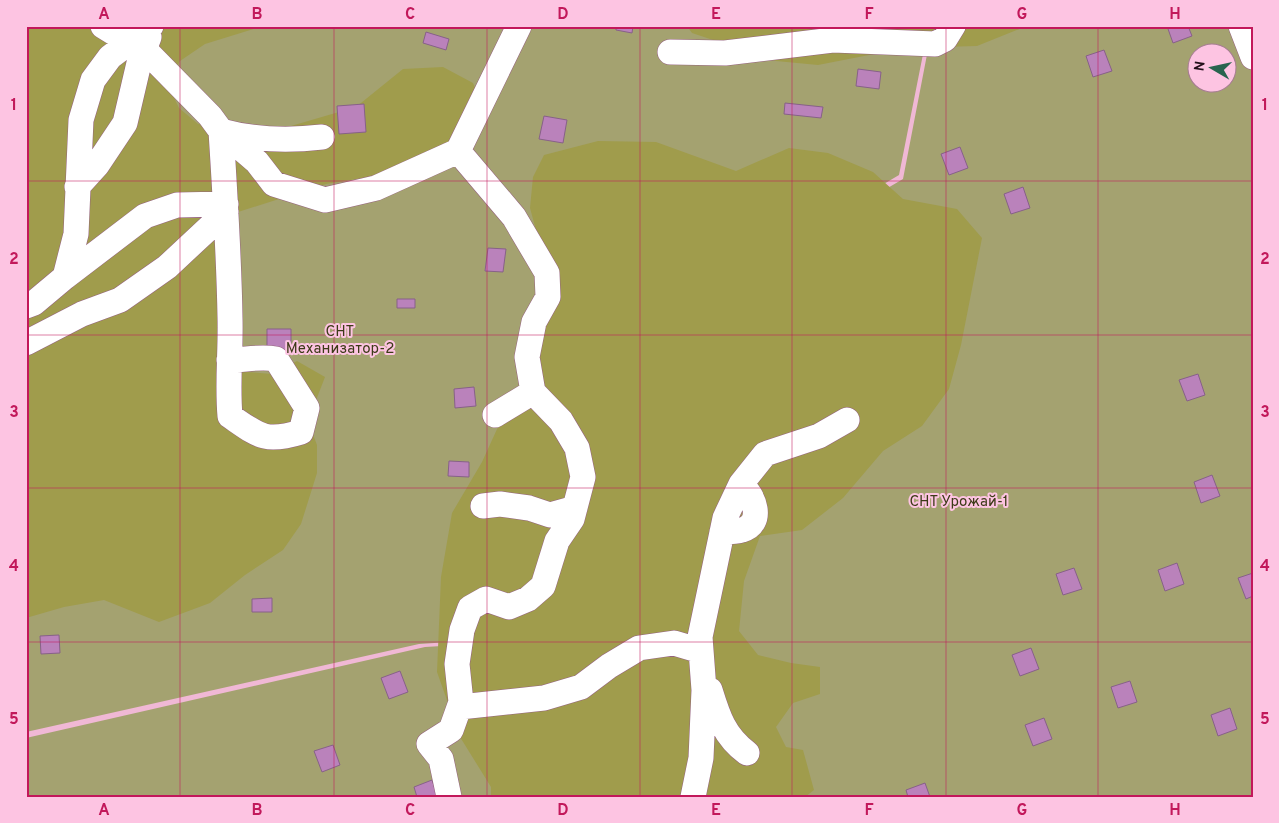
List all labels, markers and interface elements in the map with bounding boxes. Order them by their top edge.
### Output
text: A [98,5,110,25]
text: B [251,5,263,25]
text: C [405,5,415,25]
text: D [557,5,569,25]
text: E [711,5,721,25]
text: F [864,5,874,25]
text: G [1017,5,1027,25]
text: H [1169,5,1181,25]
north arrow [1186,42,1236,92]
text: N [1191,60,1210,73]
text: 1 [11,96,17,116]
text: 1 [1262,96,1268,116]
text: 2 [9,250,19,270]
text: 2 [1260,250,1270,270]
park label: СНТ Механизатор-2 [286,323,394,359]
text: 3 [9,403,19,423]
text: 3 [1260,403,1270,423]
park label: СНТ Урожай-1 [910,493,1008,512]
text: 4 [9,557,19,577]
text: 4 [1260,557,1270,577]
text: 5 [9,710,19,730]
text: 5 [1260,710,1270,730]
text: A [98,801,110,821]
text: B [251,801,263,821]
text: C [405,801,415,821]
text: D [557,801,569,821]
text: E [711,801,721,821]
text: F [864,801,874,821]
text: G [1017,801,1027,821]
text: H [1169,801,1181,821]

